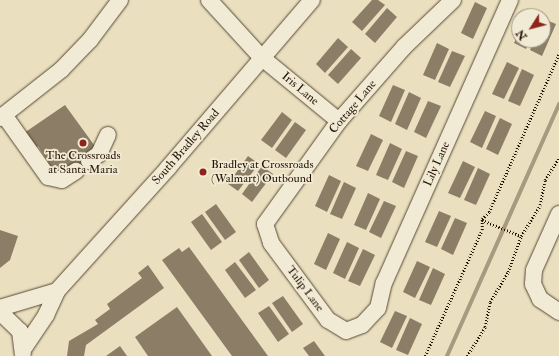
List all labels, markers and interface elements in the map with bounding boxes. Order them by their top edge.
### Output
north arrow [511,8,551,48]
text: N [514,27,530,43]
street label: Iris Lane [279,69,321,109]
street label: Cottage Lane [326,77,380,137]
street label: South Bradley Road [149,106,223,188]
marker: The Crossroads at Santa Maria [78,138,88,148]
street label: Lily Lane [421,139,453,189]
place label: The Crossroads at Santa Maria [45,149,121,177]
place label: Bradley at Crossroads (Walmart) Outbound [211,158,314,186]
marker: Bradley at Crossroads (Walmart) Outbound [198,167,208,177]
street label: Tulip Lane [283,263,327,315]

